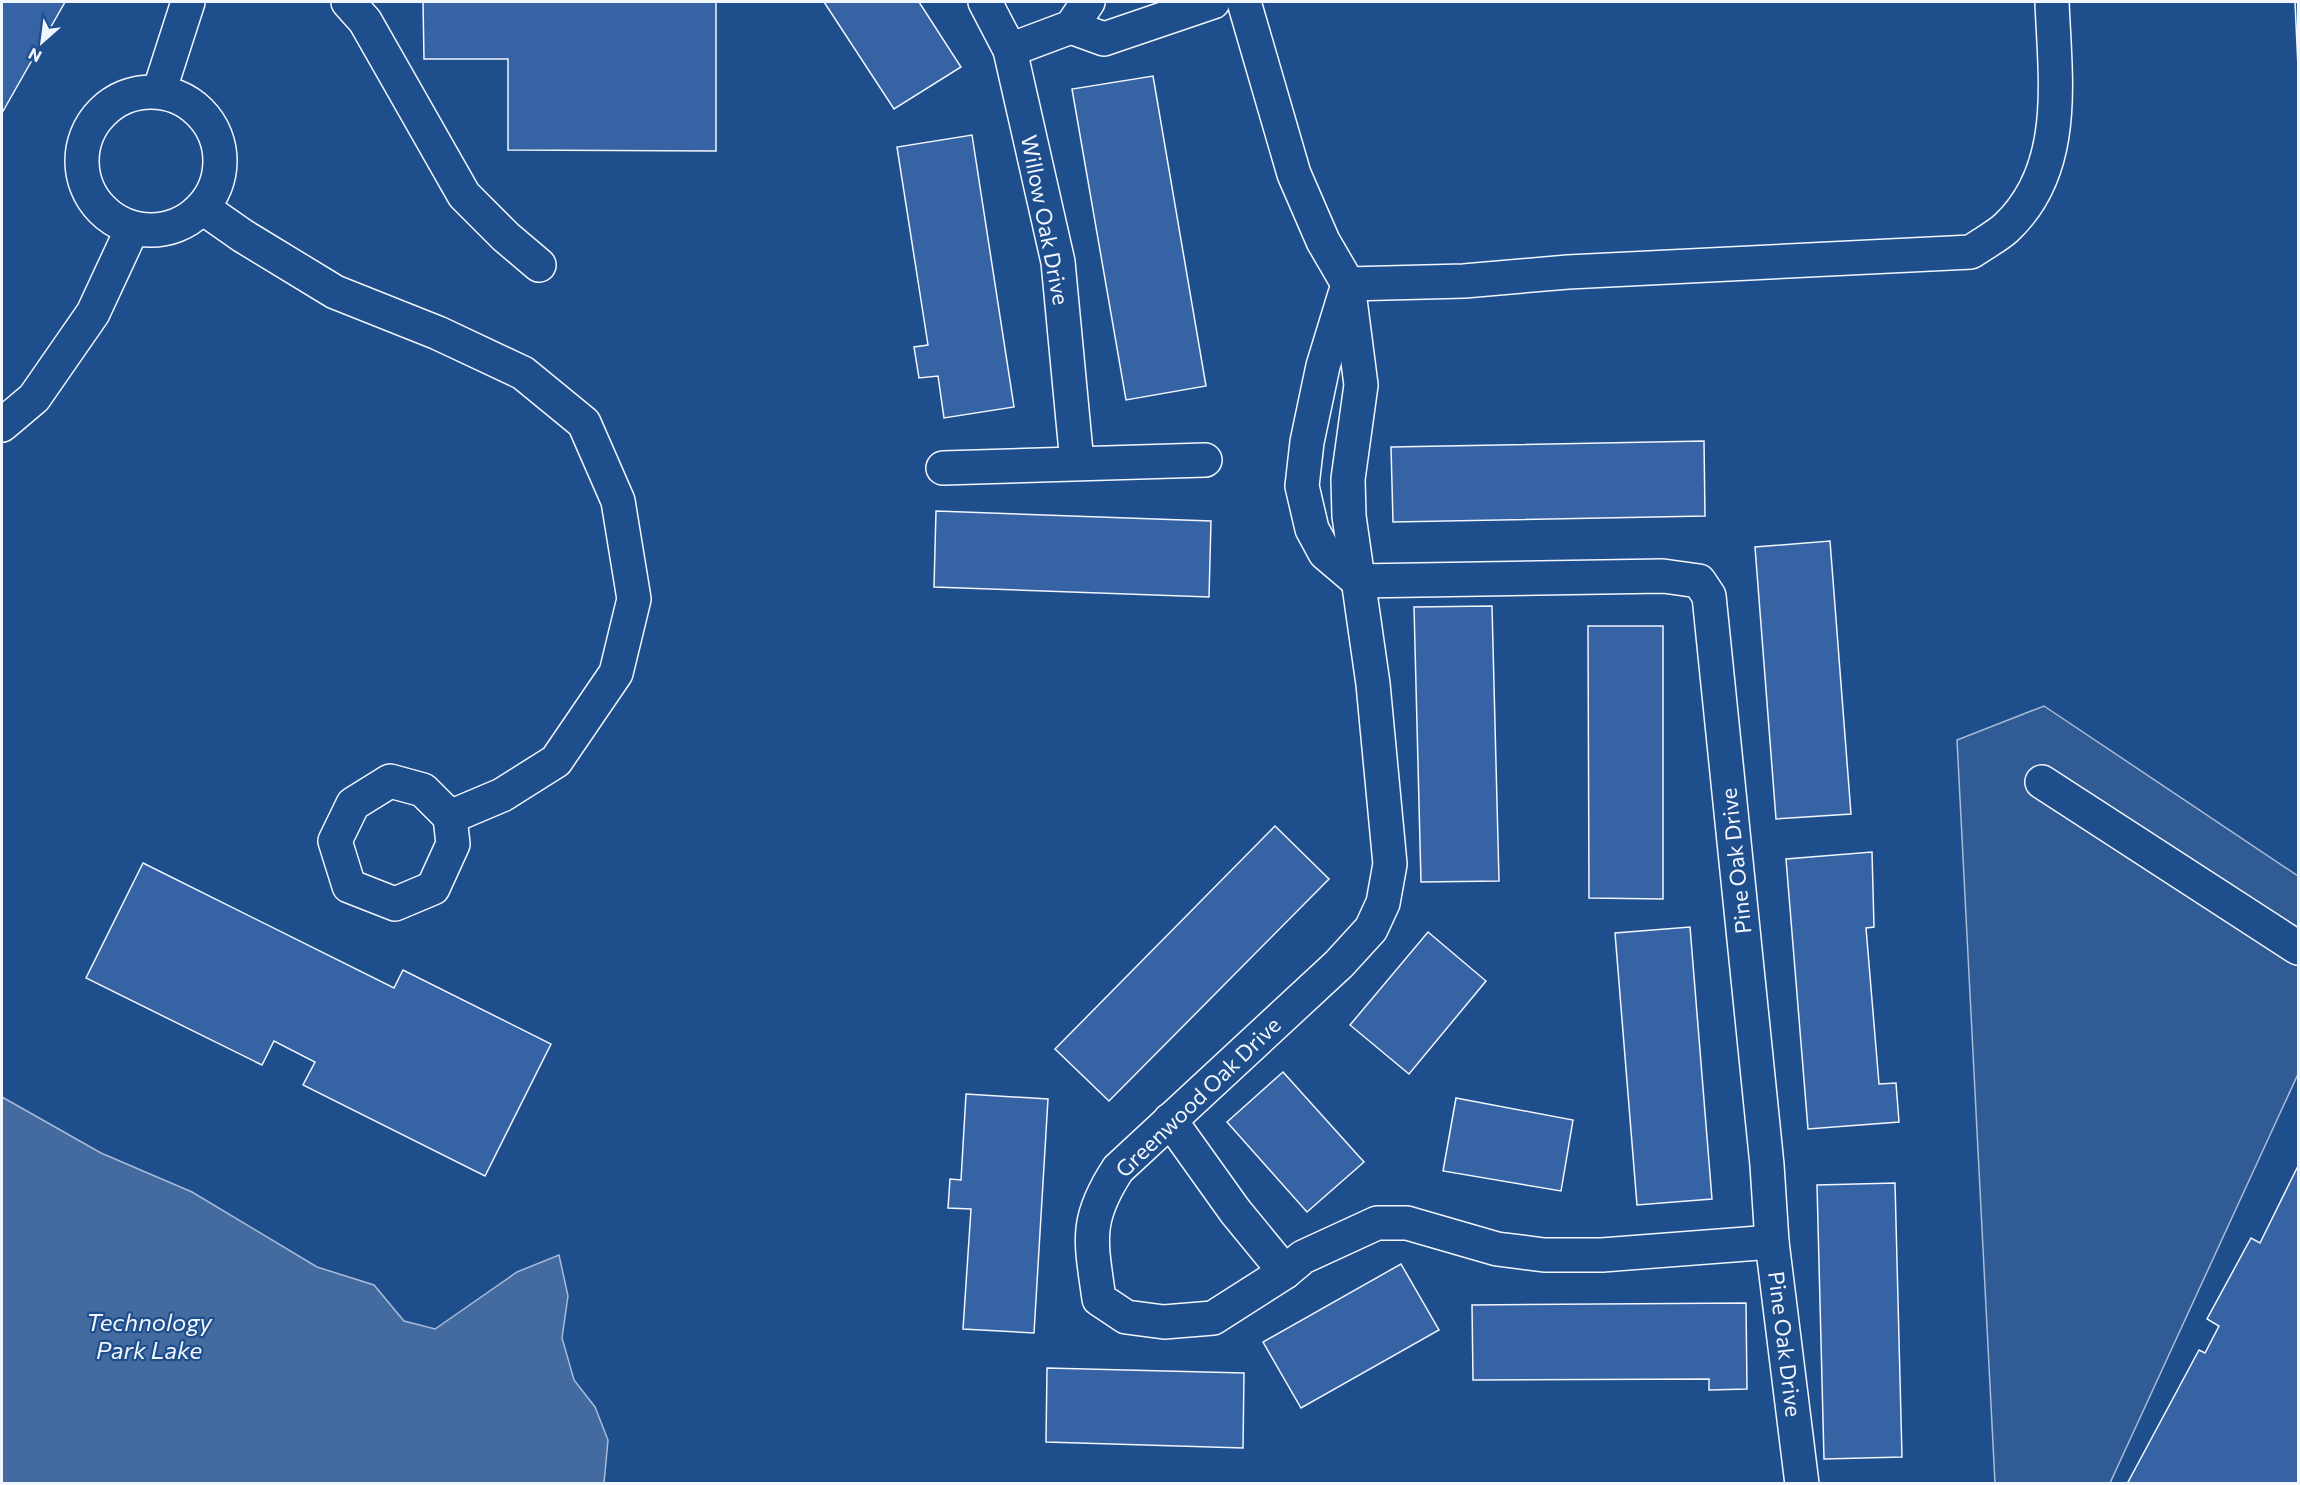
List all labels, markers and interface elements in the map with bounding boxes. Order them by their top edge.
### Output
north arrow [12,12,72,72]
text: N [25,44,44,67]
street label: Willow Oak Drive [1016,133,1075,307]
street label: Pine Oak Drive [1714,787,1757,935]
street label: Greenwood Oak Drive [1109,1011,1286,1183]
street label: Pine Oak Drive [1763,1270,1808,1418]
water label: Technology Park Lake [86,1307,213,1364]

